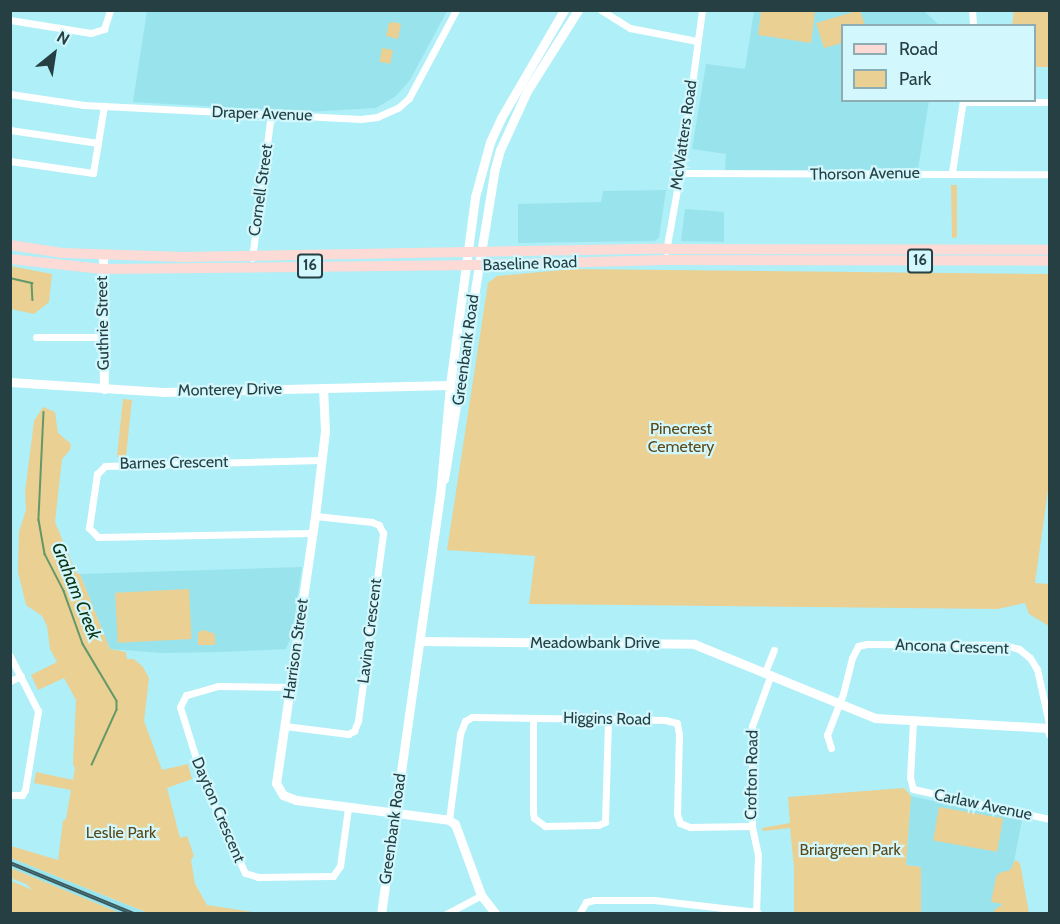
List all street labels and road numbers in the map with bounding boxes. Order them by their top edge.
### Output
street label: McWatters Road [667,79,701,191]
street label: Draper Avenue [211,103,313,125]
street label: Cornell Street [245,143,277,237]
street label: Thorson Avenue [810,163,920,185]
road number: 16 [906,249,934,273]
street label: Baseline Road [482,253,578,275]
road number: 16 [296,254,324,278]
street label: Guthrie Street [93,276,113,370]
street label: Greenbank Road [449,293,483,407]
street label: Monterey Drive [178,379,282,401]
street label: Barnes Crescent [120,452,228,474]
street label: Lavina Crescent [354,577,386,685]
street label: Harrison Street [279,597,313,701]
street label: Meadowbank Drive [530,633,660,653]
street label: Ancona Crescent [895,635,1009,659]
street label: Higgins Road [563,709,651,729]
street label: Crofton Road [742,730,762,820]
street label: Dayton Crescent [187,754,249,866]
street label: Greenbank Road [376,772,410,886]
street label: Carlaw Avenue [932,785,1034,825]

